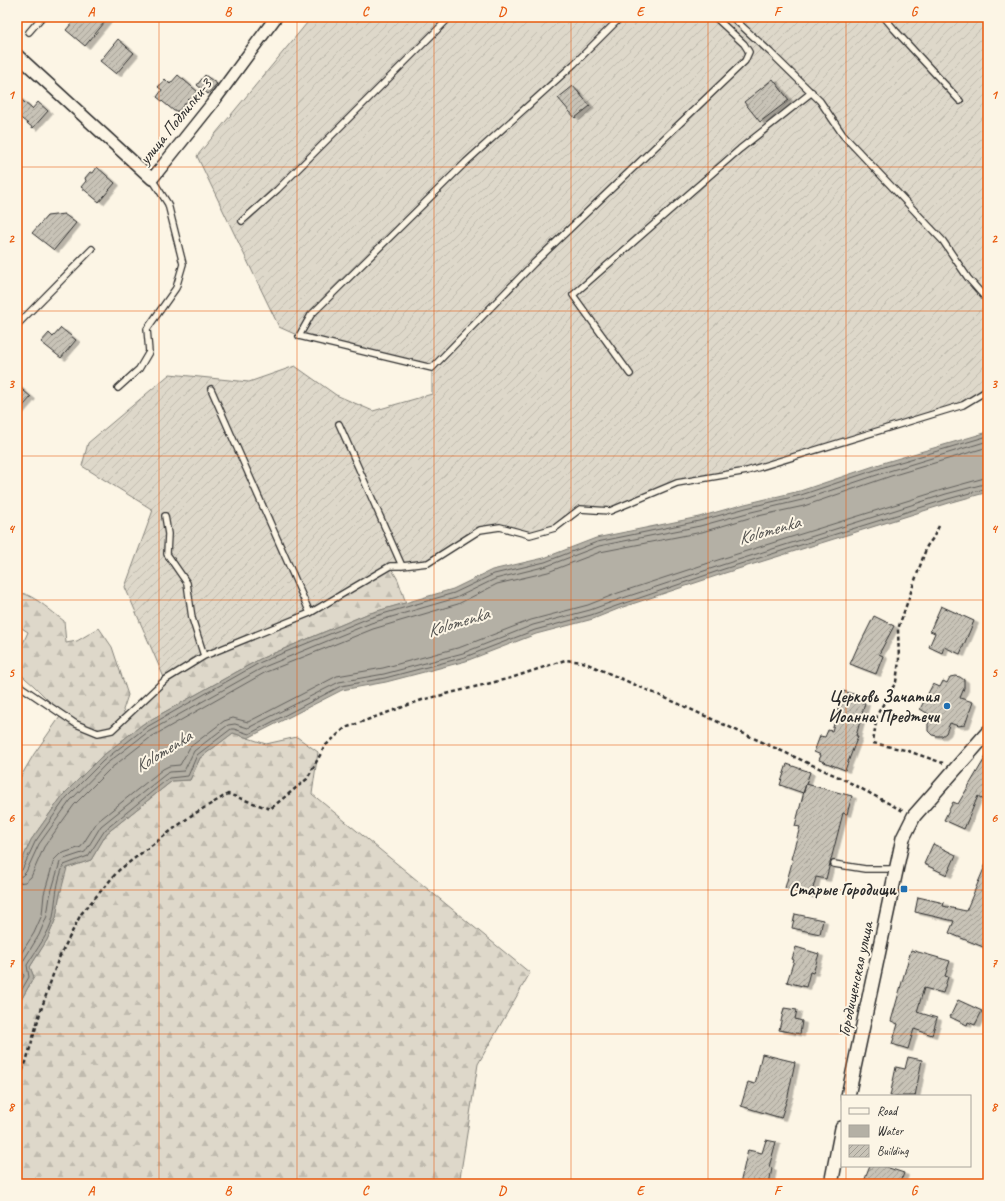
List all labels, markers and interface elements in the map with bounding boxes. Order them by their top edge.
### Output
text: A [88,4,96,20]
text: B [225,4,233,20]
text: C [362,4,370,20]
text: D [498,4,507,20]
text: E [637,4,646,20]
text: F [774,4,783,20]
text: G [911,4,919,20]
street label: улица Подлипки-3 [134,73,217,169]
text: 1 [8,87,16,103]
text: 1 [991,87,999,103]
text: 2 [8,231,15,247]
text: 2 [991,231,998,247]
text: 3 [8,376,15,392]
text: 3 [991,376,998,392]
water label: Kolomenka [736,510,804,549]
text: 4 [8,521,16,537]
text: 4 [991,521,999,537]
water label: Kolomenka [425,602,493,642]
text: 5 [8,665,15,681]
text: 5 [991,665,998,681]
place label: Церковь Зачатия Иоанна Предтечи [828,686,940,727]
marker: Церковь Зачатия Иоанна Предтечи [942,701,952,711]
water label: Kolomenka [130,724,197,777]
text: 6 [8,810,15,826]
text: 6 [991,810,998,826]
place label: Старые Городищи [789,879,897,900]
marker: Старые Городищи [899,884,909,894]
street label: Городищенская улица [833,918,878,1038]
text: 7 [8,955,15,971]
text: 7 [991,955,998,971]
legend [841,1095,971,1167]
text: 8 [8,1099,16,1115]
text: 8 [991,1099,999,1115]
text: Road [877,1103,899,1119]
text: Water [877,1123,905,1139]
text: Building [877,1143,909,1159]
text: A [88,1183,96,1199]
text: B [225,1183,233,1199]
text: C [362,1183,370,1199]
text: D [498,1183,507,1199]
text: E [637,1183,646,1199]
text: F [774,1183,783,1199]
text: G [911,1183,919,1199]

